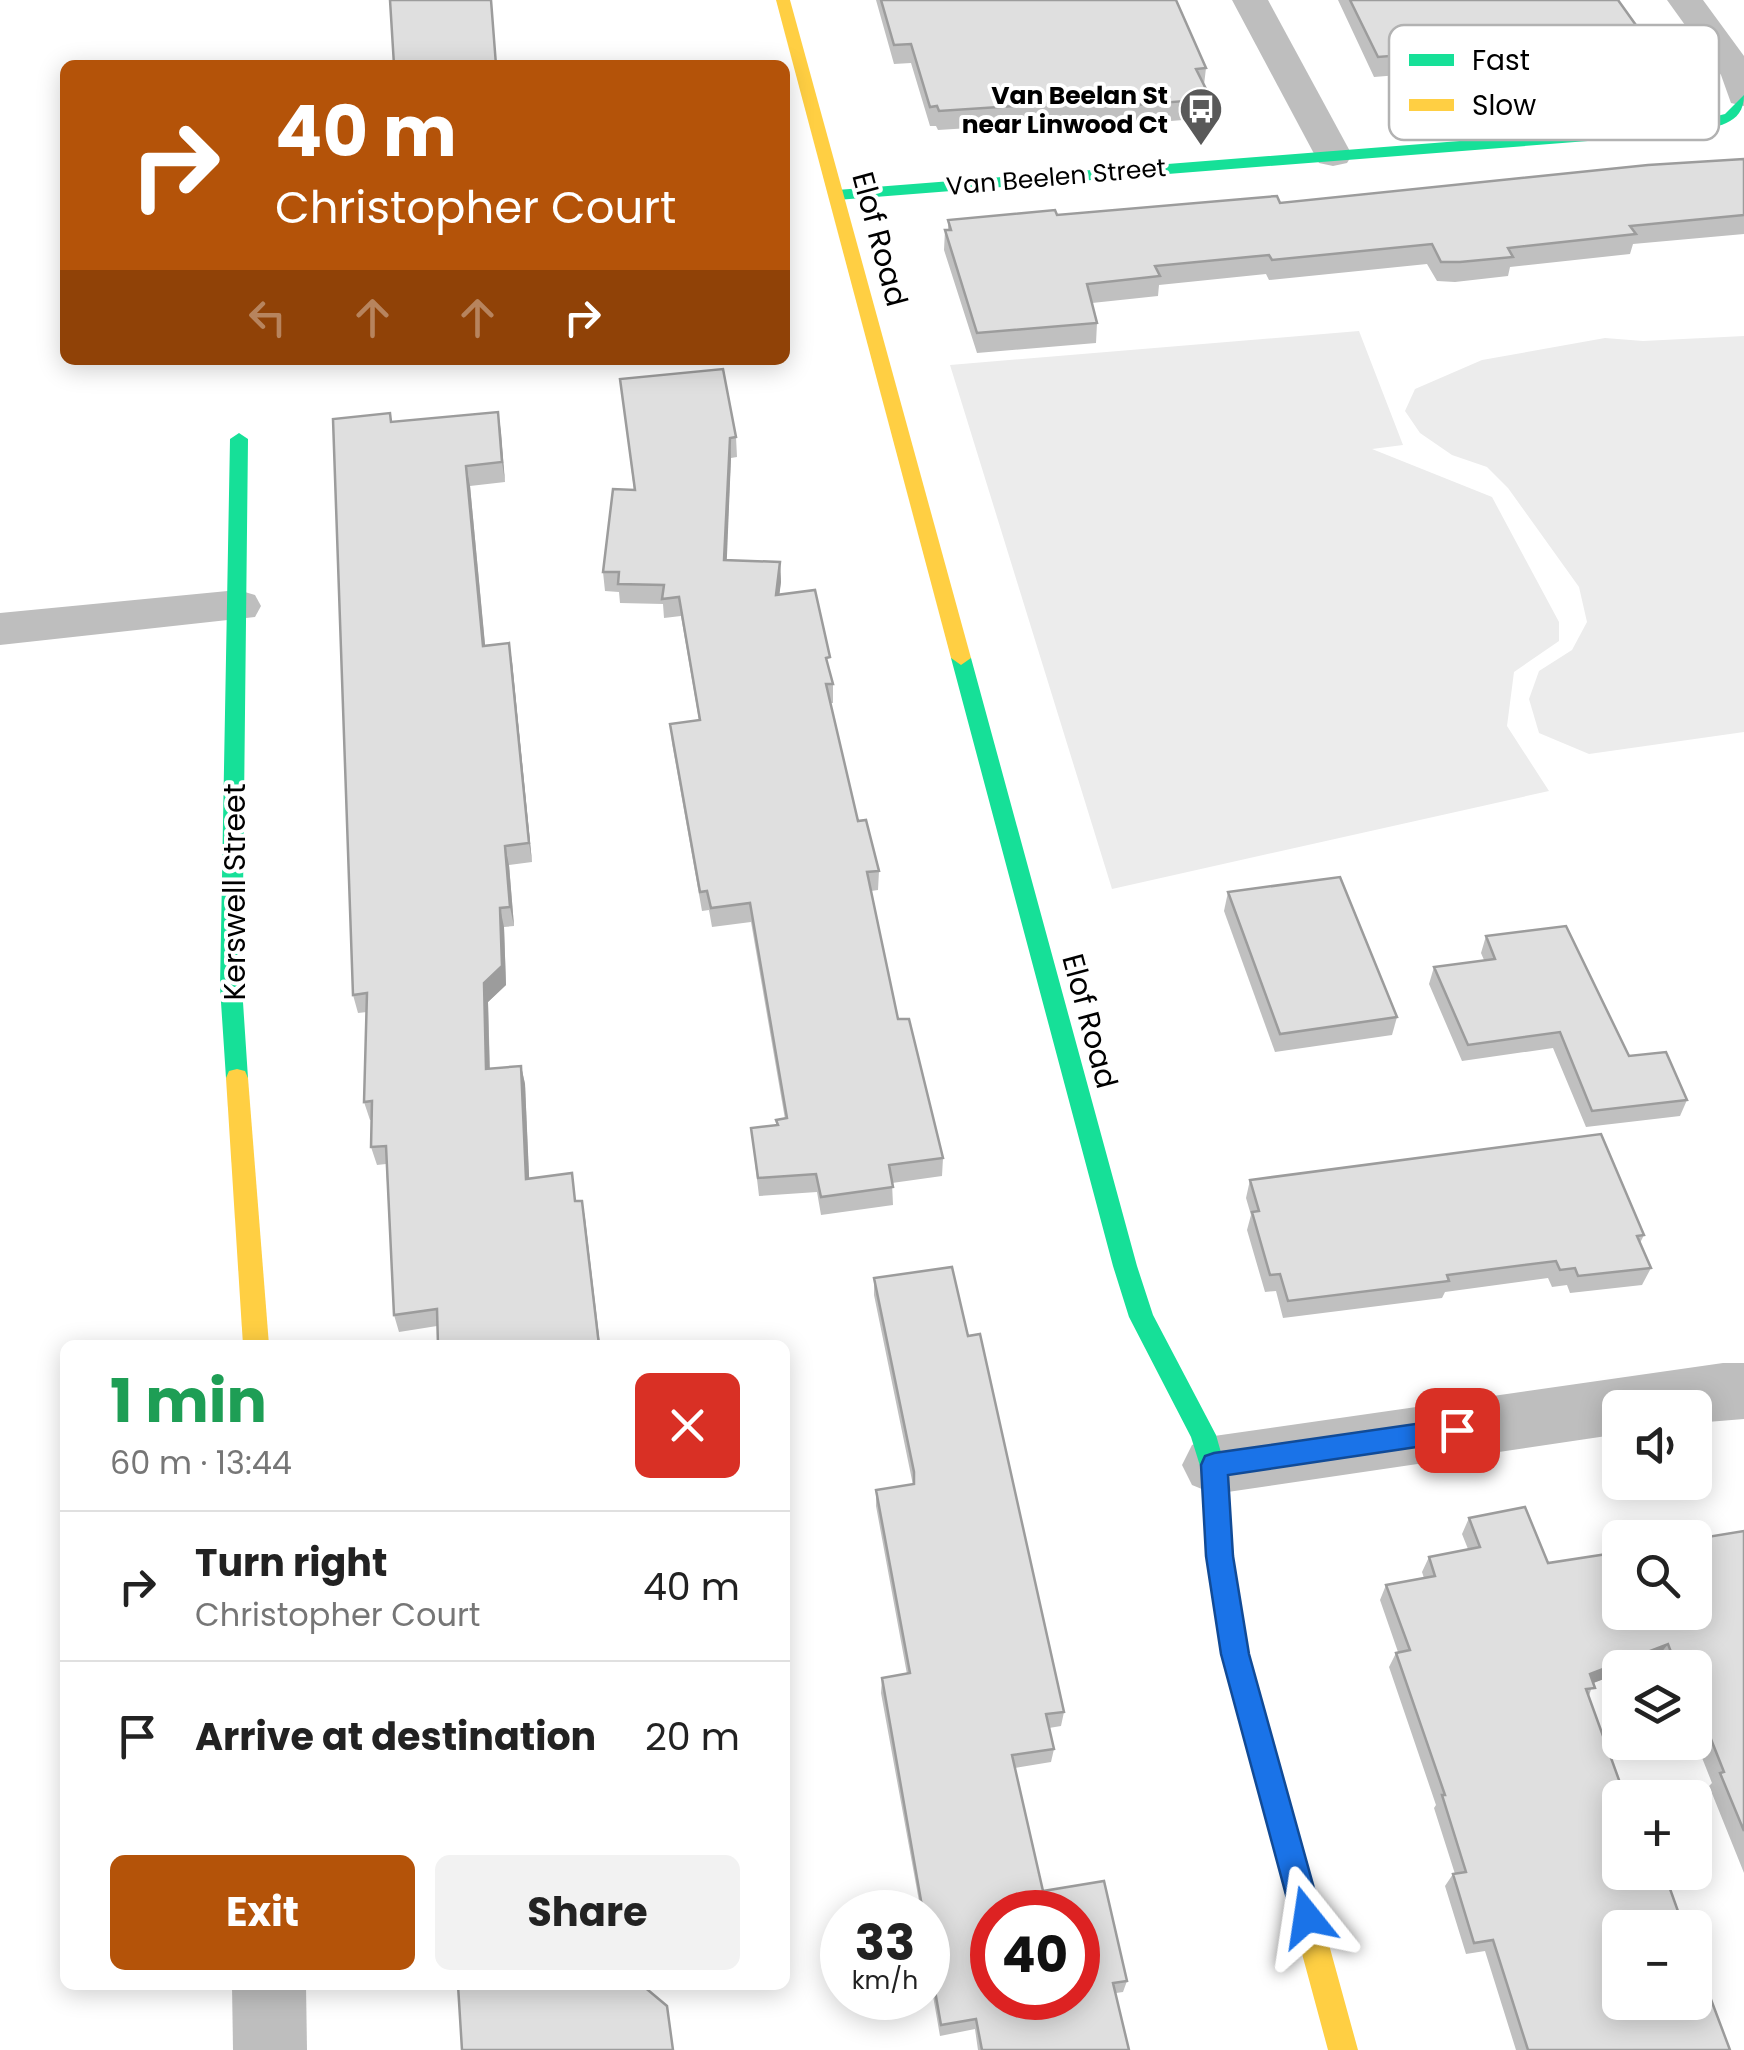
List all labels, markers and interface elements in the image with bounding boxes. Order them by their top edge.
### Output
legend [1389,25,1719,140]
text: Fast [1472,41,1530,80]
place label: Van Beelan St near Linwood Ct [962,78,1168,142]
text: 40 m [275,82,457,181]
bus stop icon: Van Beelan St near Linwood Ct [1178,86,1224,147]
text: Slow [1472,86,1536,125]
icon: right [110,100,240,230]
street label: Van Beelen Street [945,150,1167,204]
street label: Elof Road [841,167,919,311]
text: Christopher Court [275,176,677,239]
icon: left [240,290,295,345]
icon: ahead [345,290,400,345]
icon: ahead [450,290,505,345]
icon: right [555,290,610,345]
street label: Kerswell Street [213,783,256,1001]
street label: Elof Road [1051,949,1129,1093]
text: 1 min [110,1359,267,1443]
button: close [635,1373,740,1478]
pin [1415,1388,1500,1473]
map controls [1602,1390,1712,2020]
button: sound [1602,1390,1712,1500]
icon: arrive [1430,1403,1485,1458]
text: 60 m · 13:44 [110,1440,292,1485]
button: search [1602,1520,1712,1630]
text: Turn right [195,1536,387,1589]
icon: right [110,1559,165,1614]
text: 40 m [643,1560,740,1613]
text: Christopher Court [195,1592,481,1637]
button: layers [1602,1650,1712,1760]
icon: arrive [110,1709,165,1764]
text: Arrive at destination [195,1710,596,1763]
text: 20 m [645,1710,740,1763]
button: + [1602,1780,1712,1890]
button: Exit [110,1855,415,1970]
button: Share [435,1855,740,1970]
position arrow [1255,1865,1359,1969]
speed limit sign: 40 [970,1890,1100,2020]
text: 33 [855,1907,915,1978]
button: − [1602,1910,1712,2020]
text: km/h [852,1963,918,1998]

